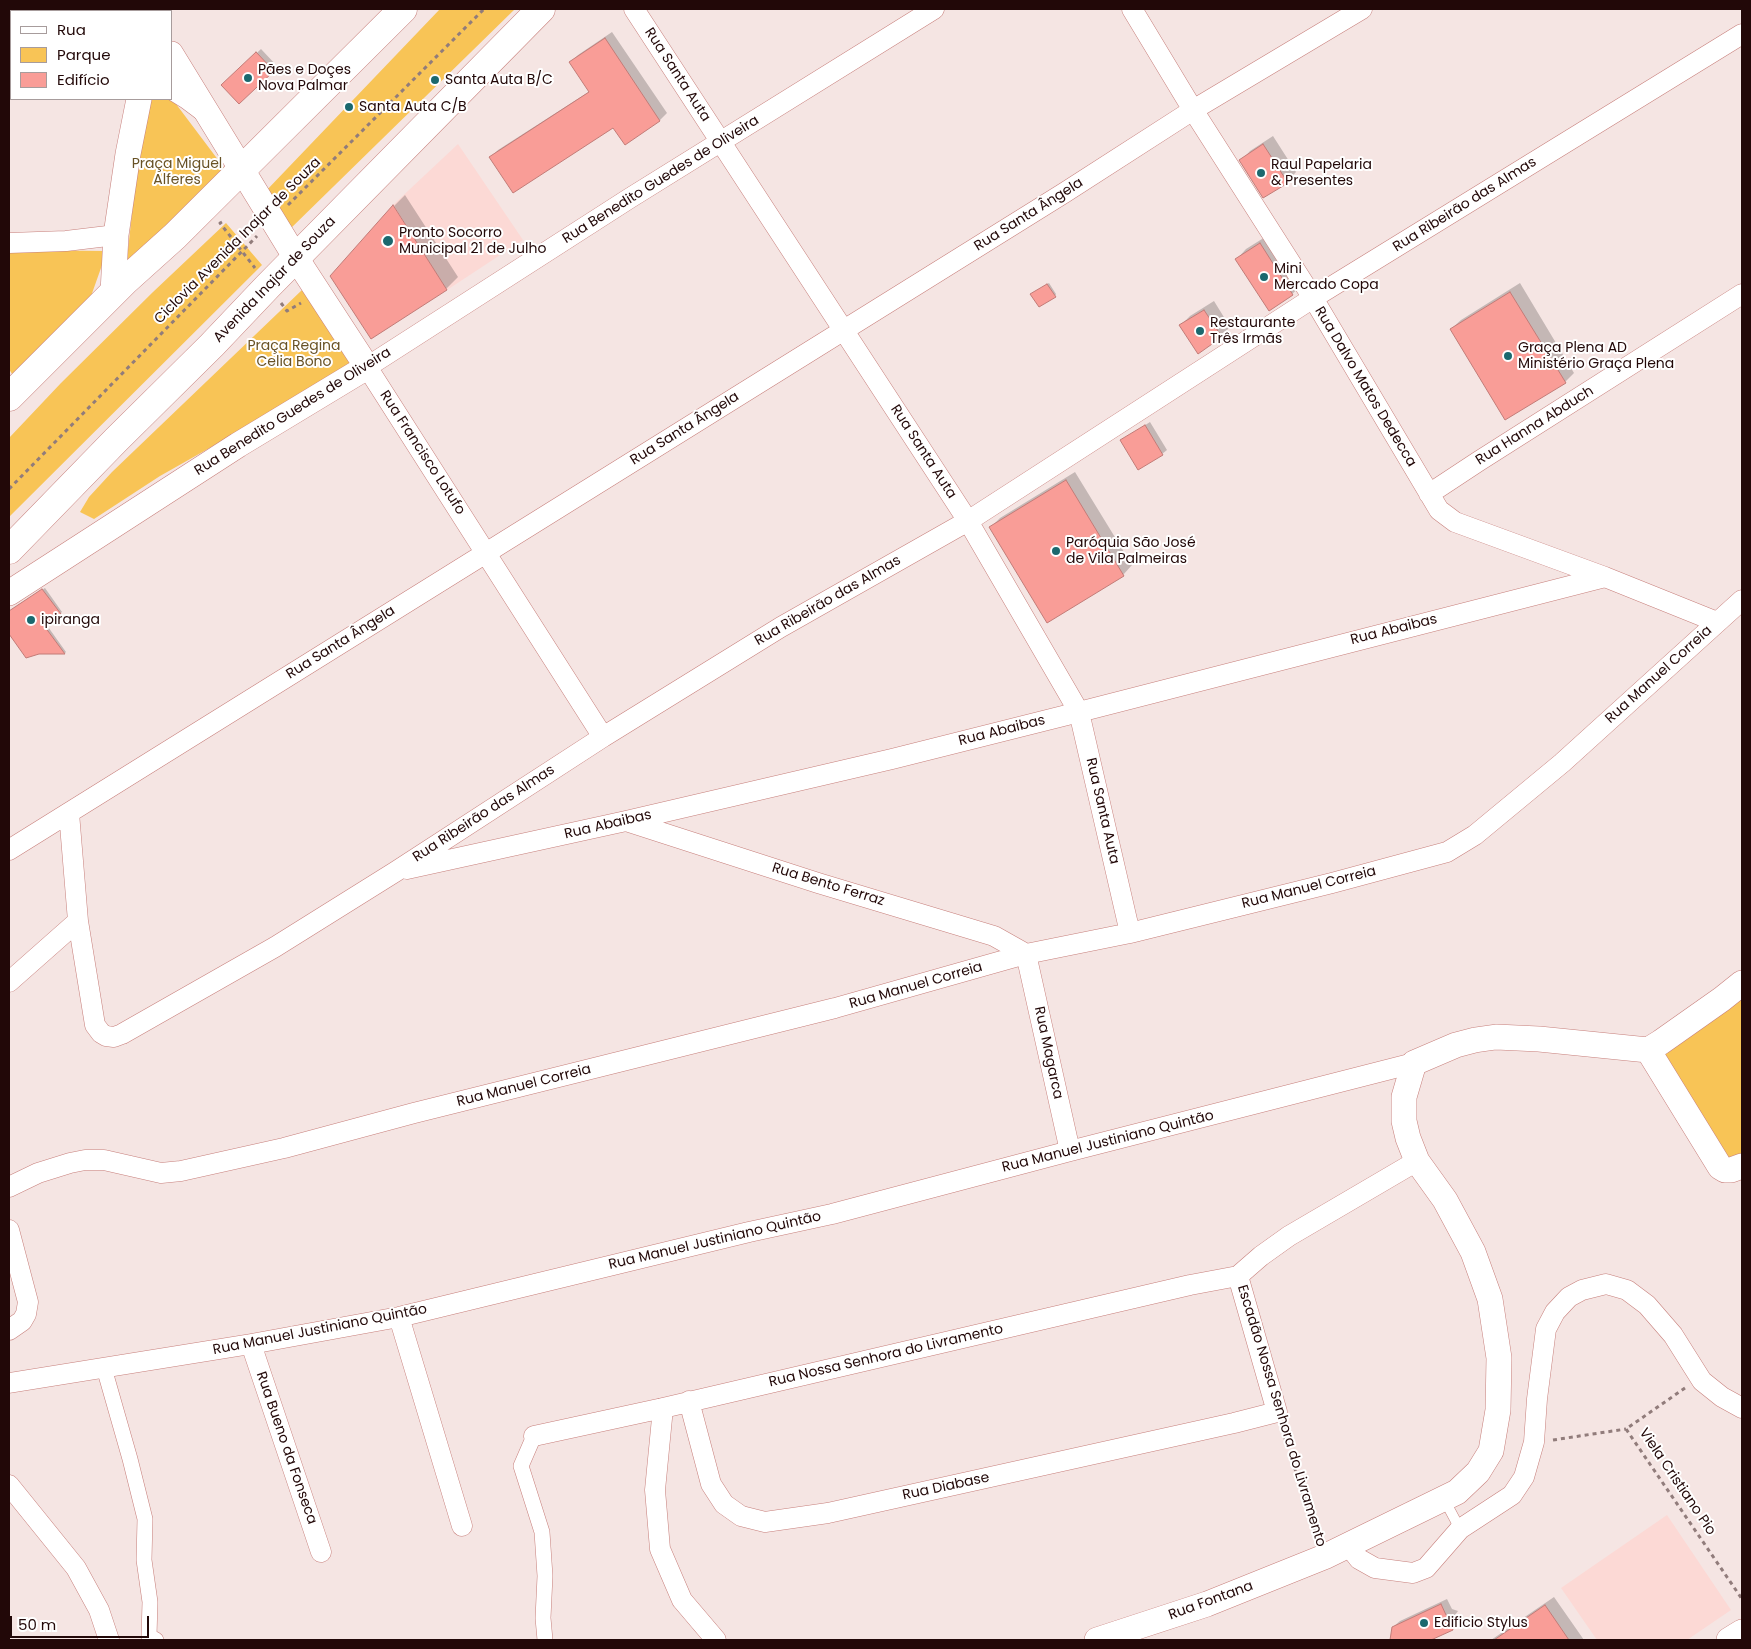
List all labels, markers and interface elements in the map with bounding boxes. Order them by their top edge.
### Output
legend [10,10,172,100]
text: Rua [57,19,86,40]
street label: Rua Santa Auta [640,25,714,125]
text: Parque [57,44,110,65]
place label: Pães e Doçes Nova Palmar [258,62,351,94]
text: Edifício [57,69,110,90]
marker: Pães e Doçes Nova Palmar [242,72,254,84]
place label: Santa Auta B/C [445,72,553,88]
marker: Santa Auta B/C [429,74,441,86]
place label: Santa Auta C/B [359,99,467,115]
marker: Santa Auta C/B [343,101,355,113]
street label: Rua Benedito Guedes de Oliveira [560,112,762,248]
street label: Ciclovia Avenida Inajar de Souza [151,154,325,328]
street label: Rua Ribeirão das Almas [1390,154,1540,256]
park label: Praça Miguel Alferes [132,156,222,188]
place label: Raul Papelaria & Presentes [1271,157,1372,190]
marker: Raul Papelaria & Presentes [1255,167,1267,179]
street label: Rua Santa Ângela [972,175,1086,255]
street label: Avenida Inajar de Souza [210,214,340,346]
place label: Pronto Socorro Municipal 21 de Julho [399,225,546,258]
marker: Pronto Socorro Municipal 21 de Julho [381,234,395,248]
place label: Mini Mercado Copa [1274,261,1379,294]
marker: Mini Mercado Copa [1258,271,1270,283]
street label: Rua Dalvo Matos Dedecca [1310,304,1420,470]
place label: Restaurante Três Irmãs [1210,315,1295,348]
marker: Restaurante Três Irmãs [1194,325,1206,337]
park label: Praça Regina Celia Bono [247,338,341,371]
place label: Graça Plena AD Ministério Graça Plena [1518,340,1674,372]
street label: Rua Benedito Guedes de Oliveira [192,344,394,480]
marker: Graça Plena AD Ministério Graça Plena [1502,350,1514,362]
street label: Rua Hanna Abduch [1473,383,1597,469]
street label: Rua Francisco Lotufo [376,388,468,518]
street label: Rua Santa Ângela [628,389,742,469]
street label: Rua Santa Auta [886,402,960,502]
place label: Paróquia São José de Vila Palmeiras [1066,535,1196,568]
marker: Paróquia São José de Vila Palmeiras [1050,545,1062,557]
street label: Rua Ribeirão das Almas [752,552,904,650]
street label: Rua Santa Ângela [284,603,398,683]
street label: Rua Abaibas [1349,611,1439,649]
place label: ipiranga [41,612,100,628]
marker: ipiranga [25,614,37,626]
street label: Rua Manuel Correia [1602,623,1716,727]
street label: Rua Abaibas [957,712,1047,750]
street label: Rua Santa Auta [1082,756,1122,866]
street label: Rua Ribeirão das Almas [410,762,558,866]
street label: Rua Abaibas [563,807,653,843]
street label: Rua Bento Ferraz [770,860,886,910]
street label: Rua Manuel Correia [1240,863,1378,913]
street label: Rua Manuel Correia [847,959,985,1013]
street label: Rua Magarca [1030,1005,1066,1101]
street label: Rua Manuel Correia [455,1061,593,1111]
street label: Rua Manuel Justiniano Quintão [1000,1108,1216,1176]
street label: Rua Manuel Justiniano Quintão [607,1208,823,1274]
street label: Escadão Nossa Senhora do Livramento [1233,1283,1329,1549]
street label: Rua Manuel Justiniano Quintão [212,1301,428,1359]
street label: Rua Nossa Senhora do Livramento [767,1321,1005,1391]
street label: Rua Bueno da Fonseca [252,1370,320,1526]
street label: Viela Cristiano Pio [1635,1425,1719,1539]
street label: Rua Diabase [901,1470,991,1504]
street label: Rua Fontana [1166,1578,1256,1624]
scale bar [12,1606,151,1638]
text: 50 m [18,1614,56,1635]
place label: Edificio Stylus [1434,1615,1528,1631]
marker: Edificio Stylus [1418,1617,1430,1629]

